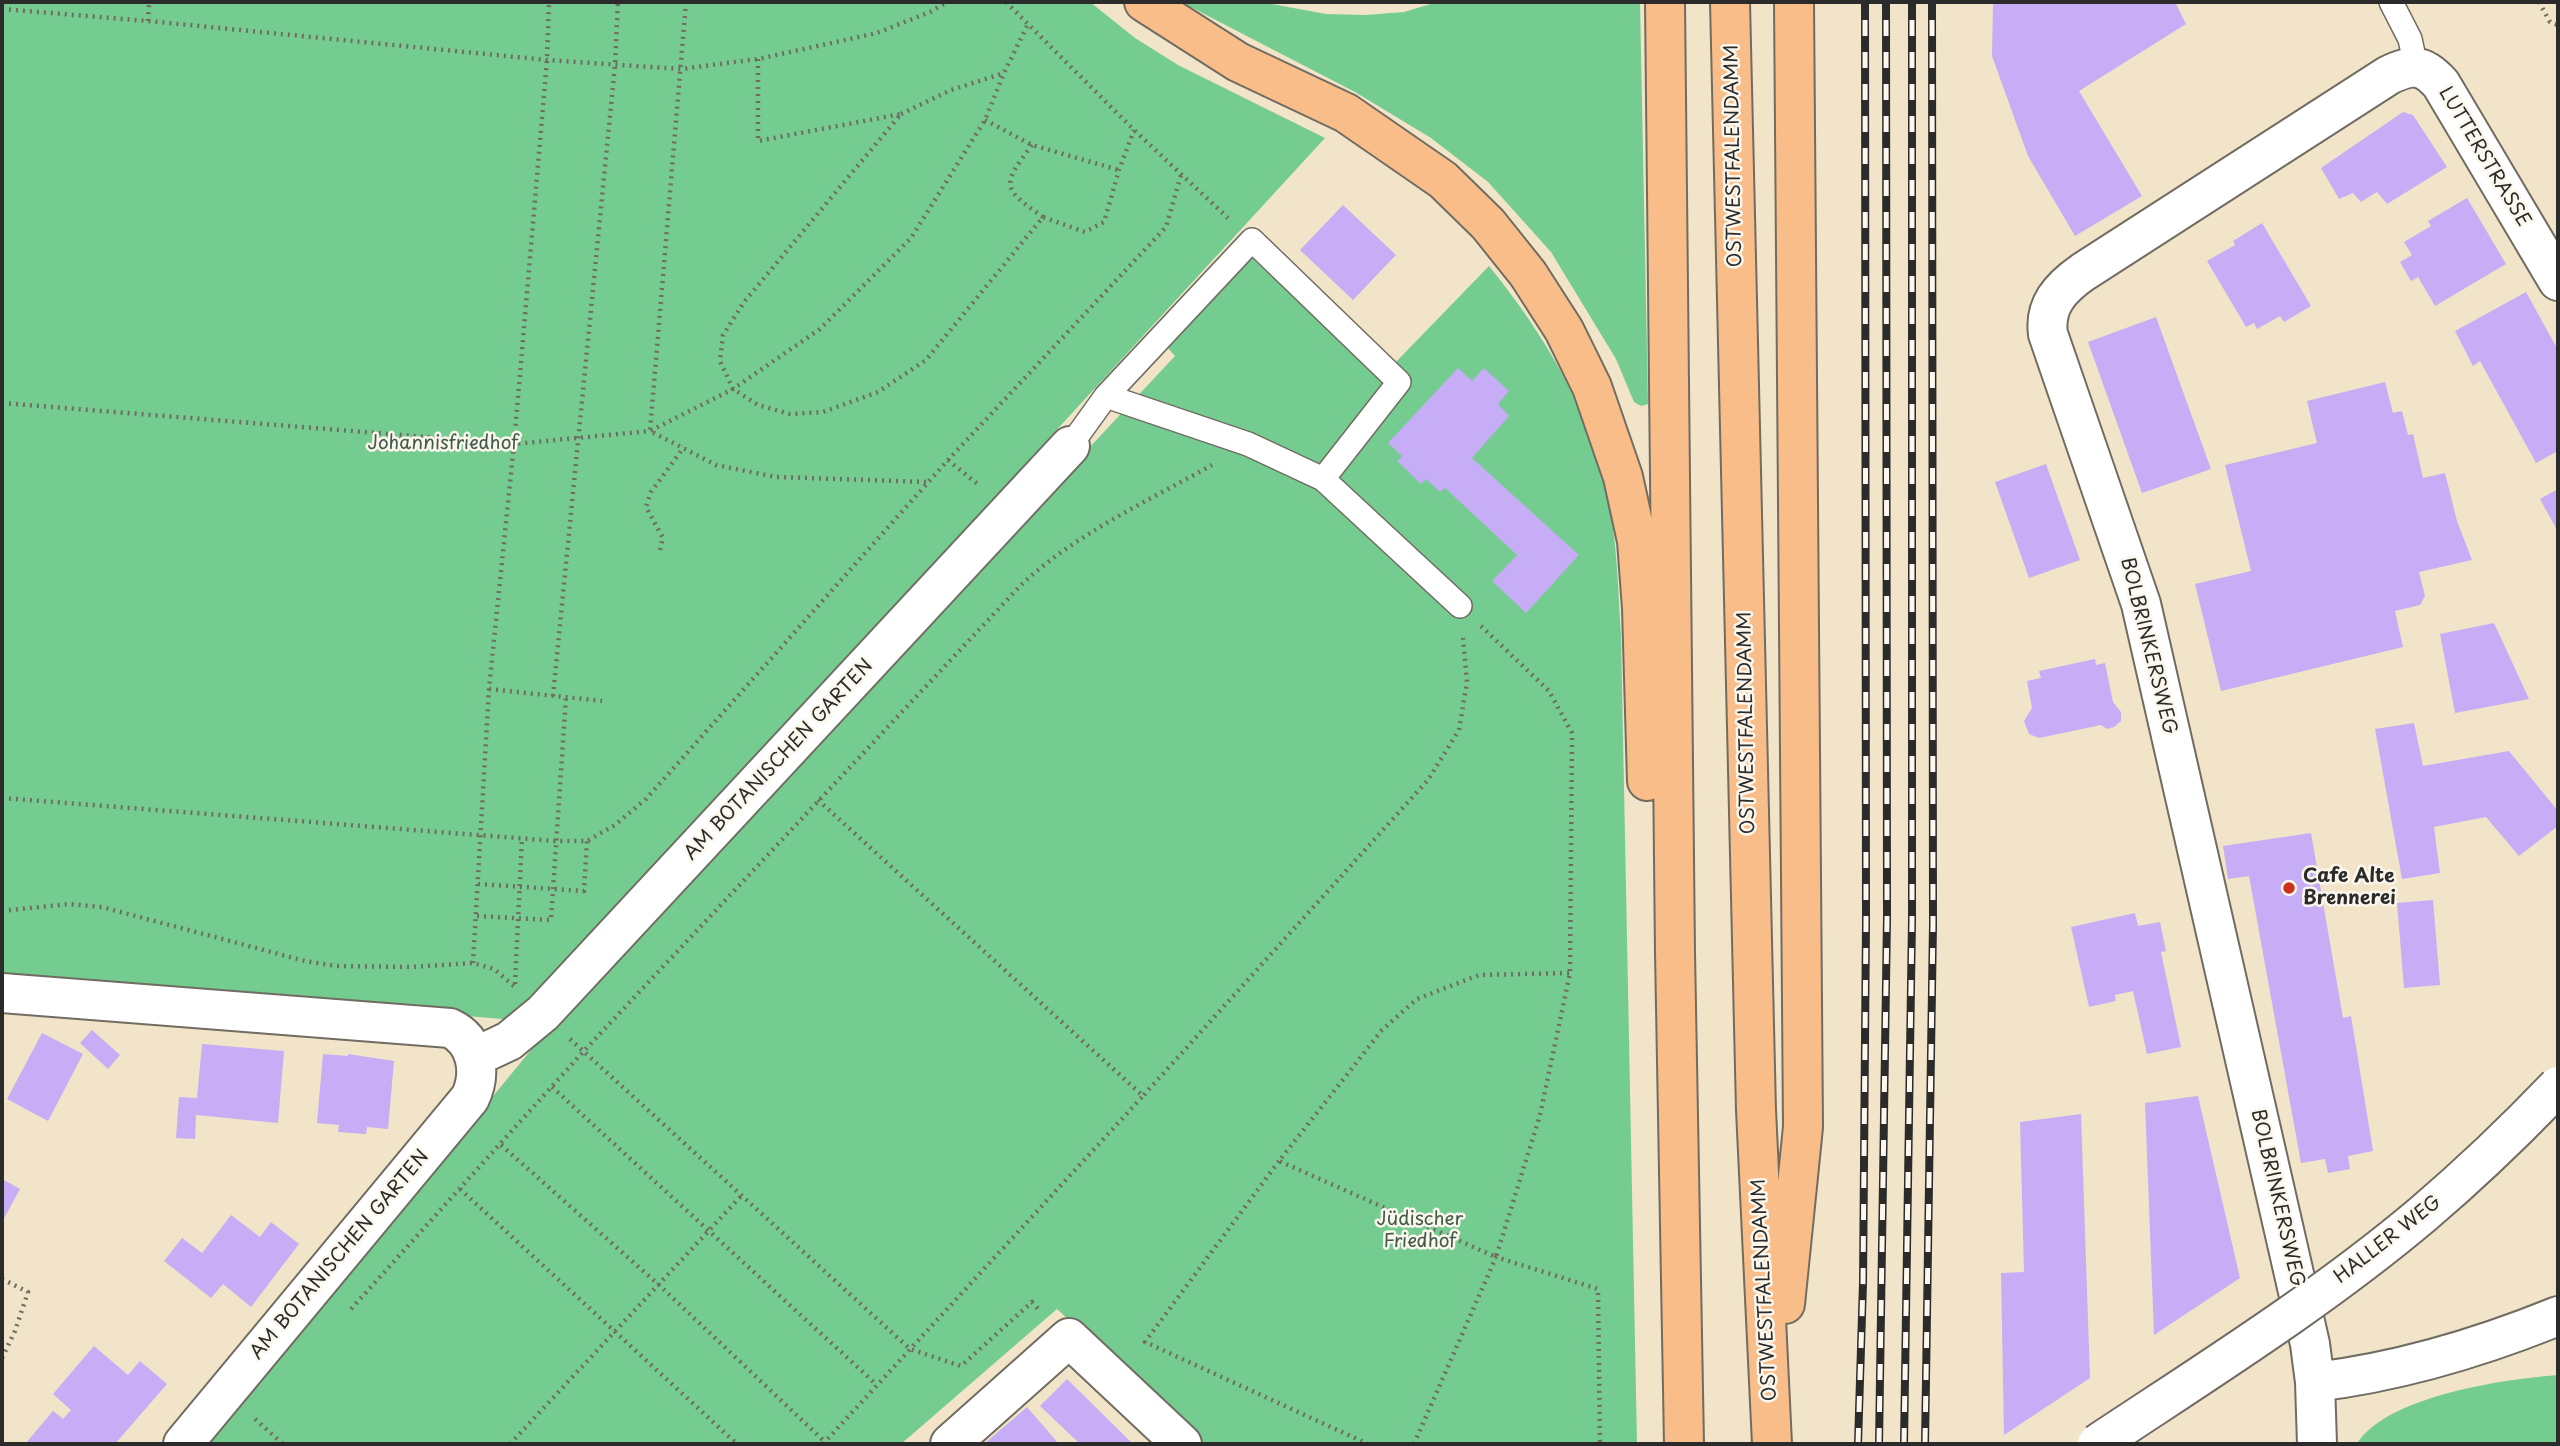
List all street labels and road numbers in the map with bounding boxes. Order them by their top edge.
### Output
street label: OSTWESTFALENDAMM [1721,45,1747,267]
street label: LUTTERSTRASSE [2433,83,2535,231]
street label: BOLBRINKERSWEG [2115,555,2181,737]
street label: OSTWESTFALENDAMM [1734,612,1760,834]
street label: AM BOTANISCHEN GARTEN [680,655,878,865]
street label: BOLBRINKERSWEG [2245,1107,2309,1289]
street label: AM BOTANISCHEN GARTEN [246,1146,434,1364]
street label: OSTWESTFALENDAMM [1748,1178,1782,1402]
street label: HALLER WEG [2330,1191,2446,1289]

